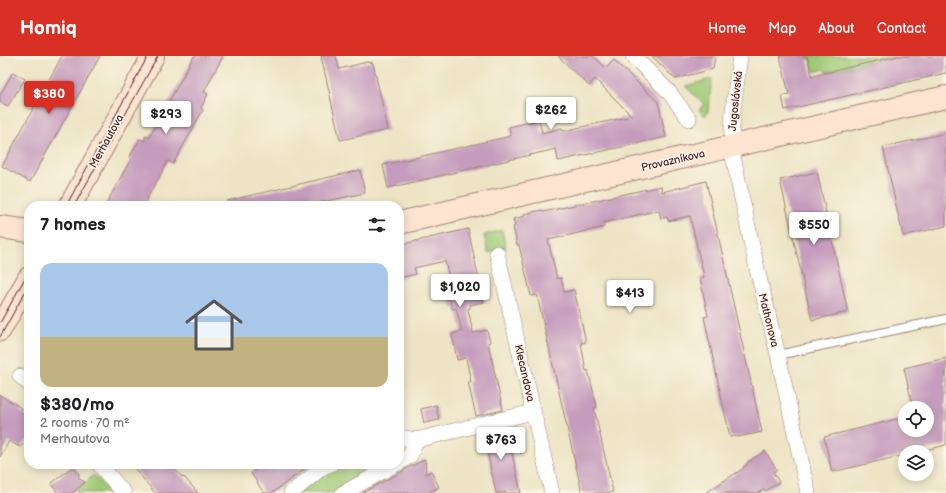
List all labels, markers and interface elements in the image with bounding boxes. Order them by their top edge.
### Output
text: Homiq [20,17,77,40]
text: Home [708,20,746,37]
text: Map [768,20,796,37]
text: About [818,20,855,37]
text: Contact [877,20,926,37]
street label: Jugoslávská [726,70,745,132]
pin: $380 [25,81,73,115]
text: $380 [33,86,65,102]
pin: $262 [527,97,575,131]
pin: $293 [142,101,190,135]
text: $262 [535,102,567,118]
text: $293 [150,106,182,122]
street label: Merhautova [86,112,126,170]
street label: Provazníkova [640,147,706,174]
pin: $550 [790,212,838,246]
icon: filters [366,214,388,236]
text: 7 homes [40,215,106,235]
text: $550 [798,217,830,233]
pin: $1,020 [427,274,493,308]
text: $1,020 [440,279,480,295]
pin: $413 [606,280,654,314]
text: $413 [615,285,645,301]
icon: home [178,289,250,361]
street label: Mathonova [756,292,781,348]
street label: Klecandova [512,343,537,403]
text: $380/mo [40,395,114,415]
map controls [898,401,934,481]
button: locate [898,401,934,437]
text: 2 rooms · 70 m² [40,415,130,431]
pin: $763 [477,427,525,461]
text: Merhautova [40,431,110,447]
text: $763 [485,432,517,448]
button: layers [898,445,934,481]

